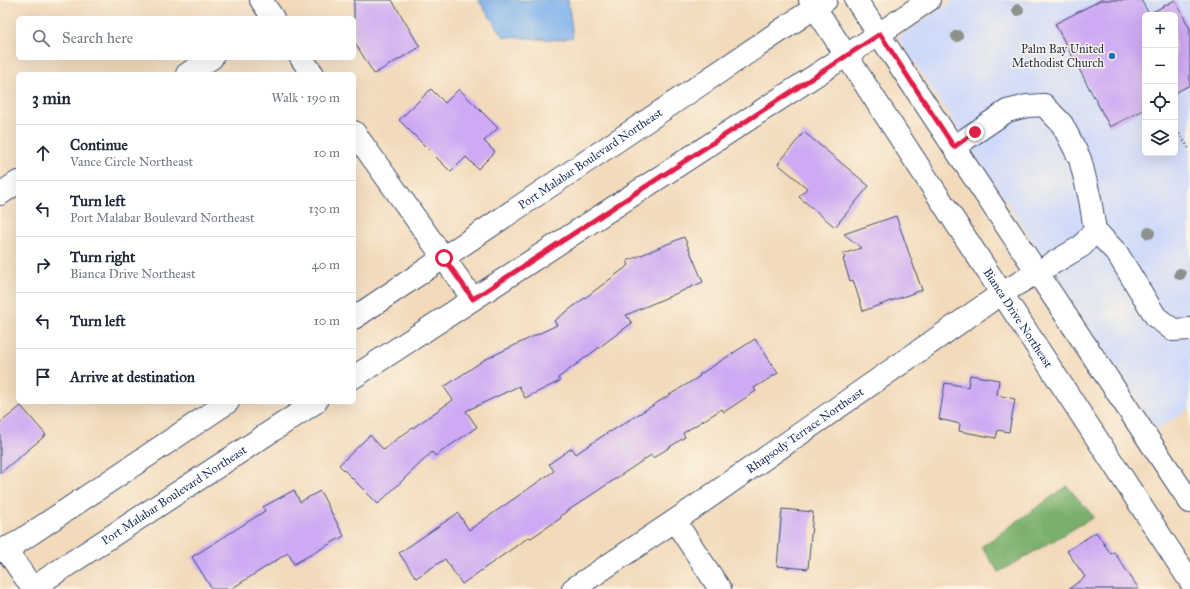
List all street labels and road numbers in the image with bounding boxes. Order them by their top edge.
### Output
street label: Port Malabar Boulevard Northeast [516,105,666,212]
street label: Bianca Drive Northeast [980,266,1056,371]
street label: Rhapsody Terrace Northeast [743,384,867,476]
street label: Port Malabar Boulevard Northeast [99,442,250,548]

